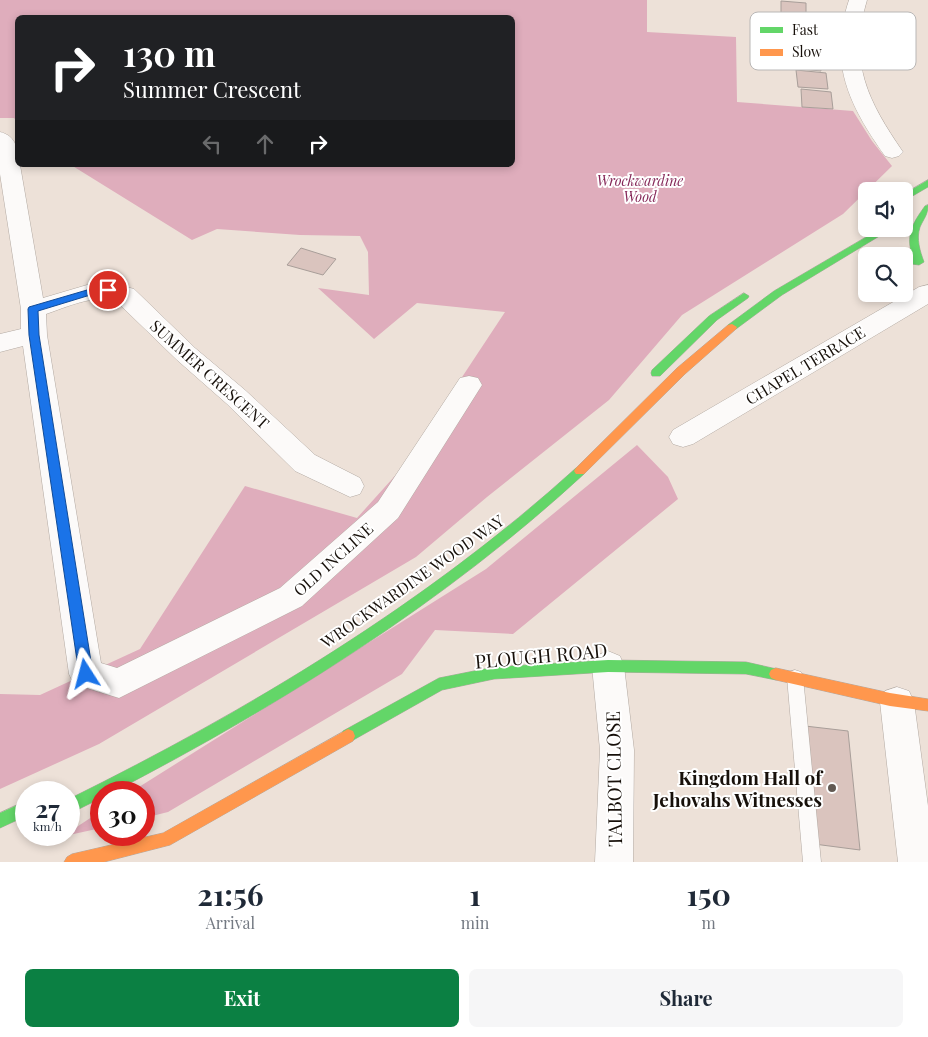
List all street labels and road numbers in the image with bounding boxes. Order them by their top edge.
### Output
street label: SUMMER CRESCENT [146,315,274,433]
street label: CHAPEL TERRACE [741,321,869,409]
street label: WROCKWARDINE WOOD WAY [316,509,508,653]
street label: OLD INCLINE [289,518,377,600]
street label: PLOUGH ROAD [474,636,608,674]
street label: TALBOT CLOSE [599,711,627,847]

